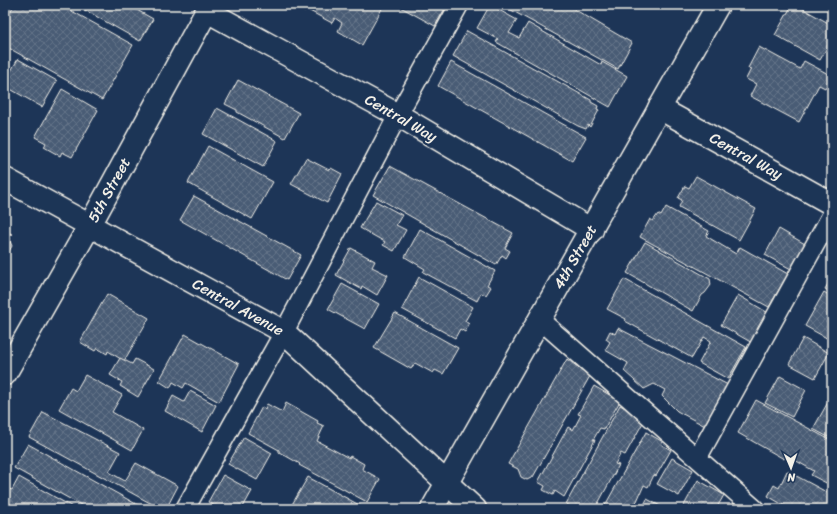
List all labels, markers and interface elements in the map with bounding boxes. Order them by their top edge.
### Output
street label: Central Way [360,87,443,149]
street label: Central Way [705,125,788,187]
street label: 5th Street [80,152,138,227]
street label: 4th Street [546,219,604,294]
street label: Central Avenue [187,271,289,343]
north arrow [771,448,811,488]
text: N [787,468,796,487]

